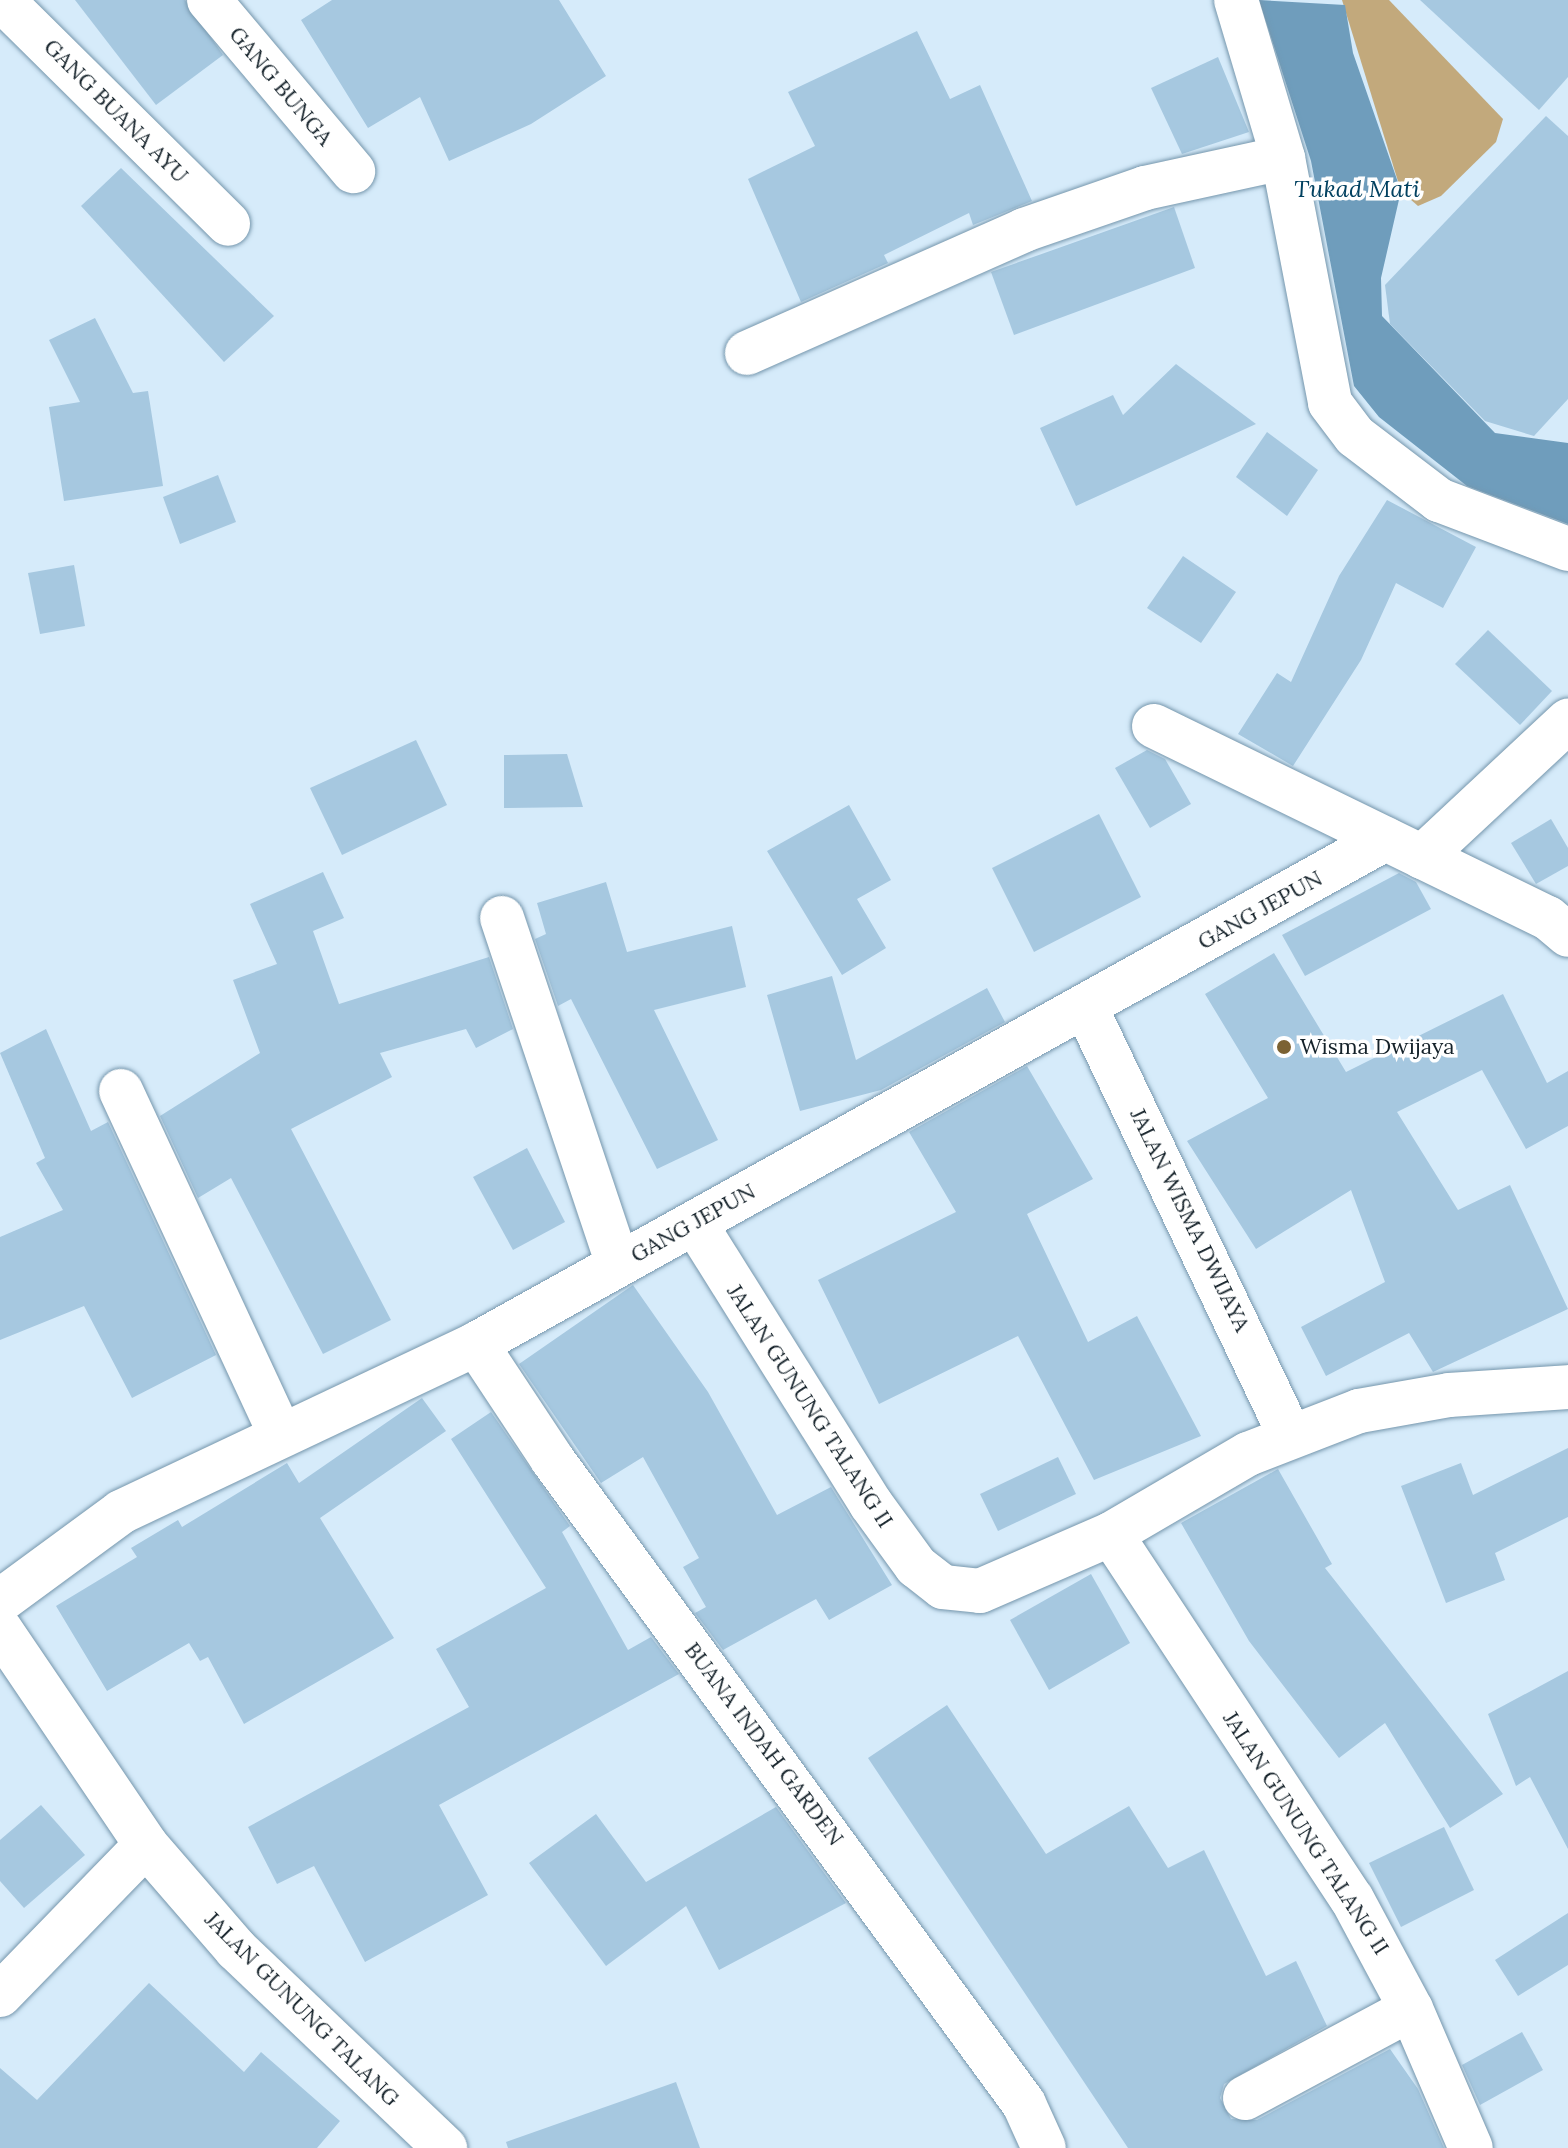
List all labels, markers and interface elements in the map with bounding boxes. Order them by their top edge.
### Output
street label: GANG BUNGA [224,21,338,151]
street label: GANG BUANA AYU [38,33,194,189]
water label: Tukad Mati [1294,175,1420,203]
street label: GANG JEPUN [1193,865,1327,955]
place label: Wisma Dwijaya [1300,1034,1455,1060]
marker: Wisma Dwijaya [1275,1038,1293,1056]
street label: JALAN WISMA DWIJAYA [1124,1104,1256,1336]
street label: GANG JEPUN [626,1178,760,1268]
street label: JALAN GUNUNG TALANG II [721,1279,899,1533]
street label: BUANA INDAH GARDEN [679,1637,849,1851]
street label: JALAN GUNUNG TALANG II [1217,1706,1395,1960]
street label: JALAN GUNUNG TALANG [199,1906,405,2112]

